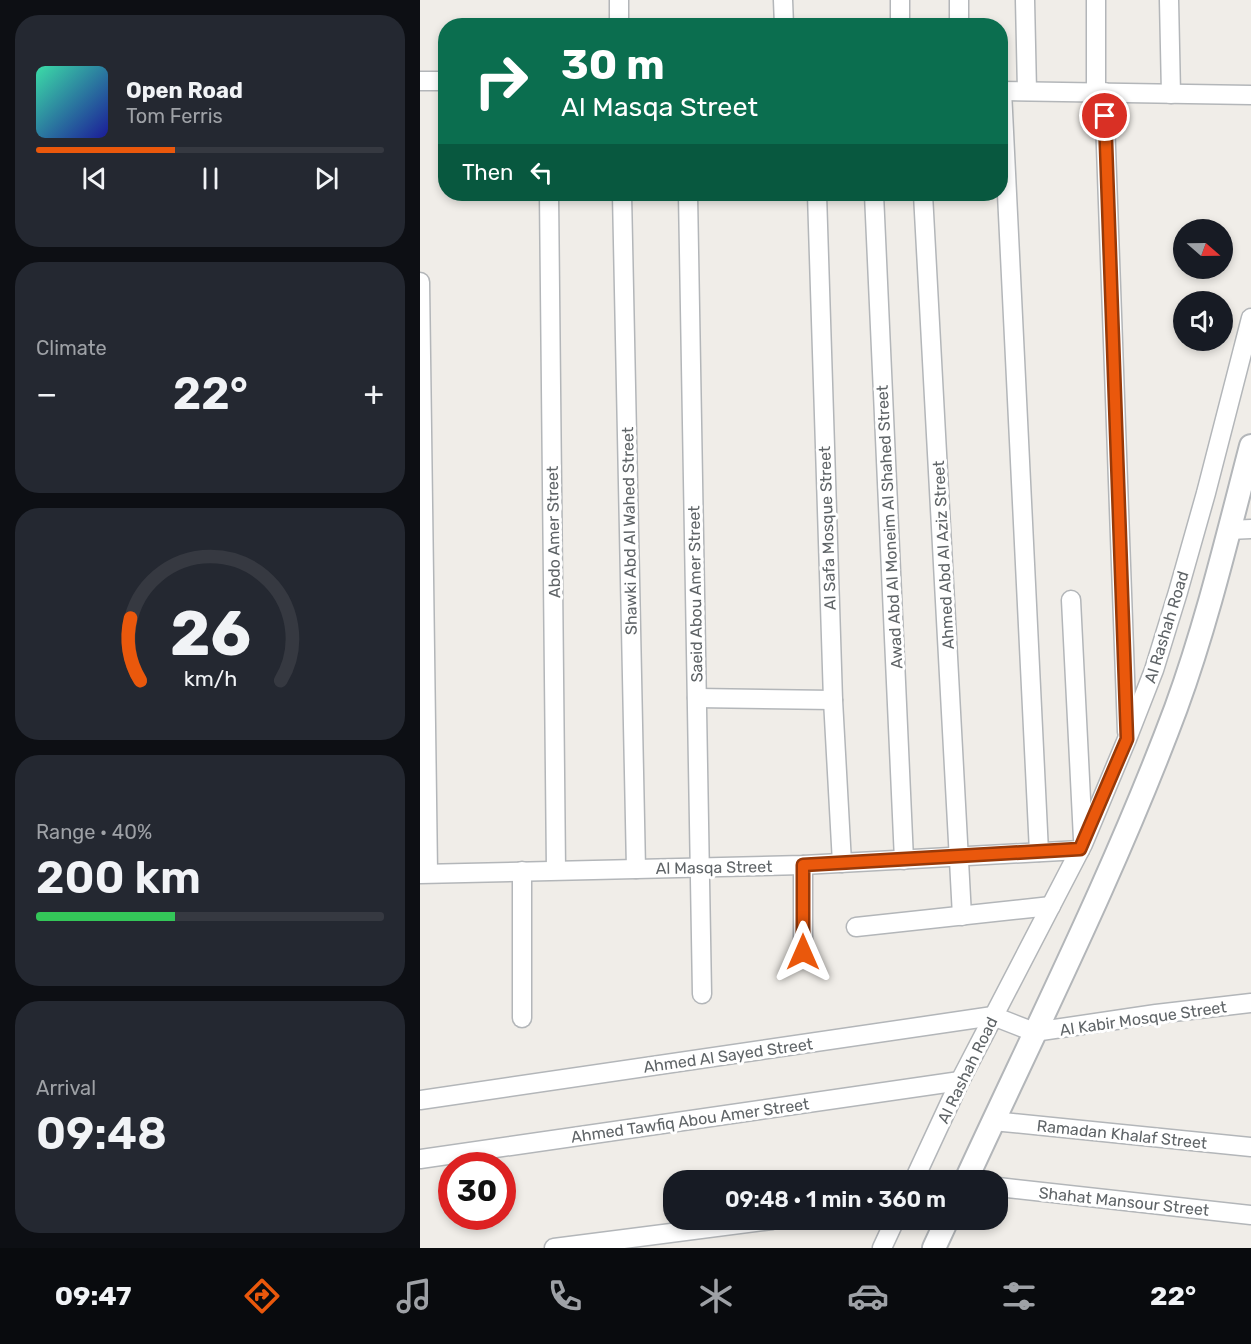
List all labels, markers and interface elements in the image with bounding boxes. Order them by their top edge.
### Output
text: 30 m [561,40,665,90]
icon: right [462,42,540,120]
text: Open Road [126,77,243,104]
pin [1079,90,1130,141]
text: Al Masqa Street [561,91,758,123]
icon: arrive [1088,99,1121,132]
text: Tom Ferris [126,104,223,128]
icon: left [525,156,558,189]
text: Then [462,159,513,186]
icon: previous [78,162,111,195]
icon: pause [194,162,227,195]
icon: next [310,162,343,195]
north arrow [1173,219,1233,279]
map controls [1173,219,1233,351]
button: sound [1173,291,1233,351]
text: Climate [36,336,107,360]
text: 22° [173,367,248,420]
text: − [36,374,57,413]
text: + [363,374,384,413]
street label: Awad Abd Al Moneim Al Shahed Street [873,385,906,669]
street label: Shawki Abd Al Wahed Street [618,427,641,635]
street label: Al Safa Mosque Street [815,446,840,610]
street label: Ahmed Abd Al Aziz Street [929,460,958,650]
street label: Abdo Amer Street [543,466,564,598]
street label: Saeid Abou Amer Street [684,505,707,683]
street label: Al Rashah Road [1140,569,1193,685]
text: 26 [169,597,251,671]
text: km/h [183,666,237,691]
text: Range · 40% [36,820,152,844]
text: 200 km [36,851,201,904]
street label: Al Masqa Street [655,857,773,878]
position arrow [771,920,835,984]
street label: Al Kabir Mosque Street [1058,997,1228,1040]
street label: Al Rashah Road [933,1014,1001,1127]
street label: Ahmed Al Sayed Street [642,1034,814,1077]
text: Arrival [36,1076,96,1100]
street label: Ahmed Tawfiq Abou Amer Street [570,1094,810,1147]
text: 09:48 [36,1107,167,1160]
street label: Ramadan Khalaf Street [1036,1116,1208,1153]
speed limit sign: 30 [438,1152,516,1230]
street label: Shahat Mansour Street [1038,1183,1210,1220]
text: 09:48 · 1 min · 360 m [725,1186,946,1213]
icon: directions [241,1275,283,1317]
icon: music [393,1275,435,1317]
icon: phone [544,1275,586,1317]
icon: climate [695,1275,737,1317]
icon: car [847,1275,889,1317]
icon: filters [998,1275,1040,1317]
text: 09:47 [55,1280,132,1312]
text: 22° [1150,1280,1196,1312]

